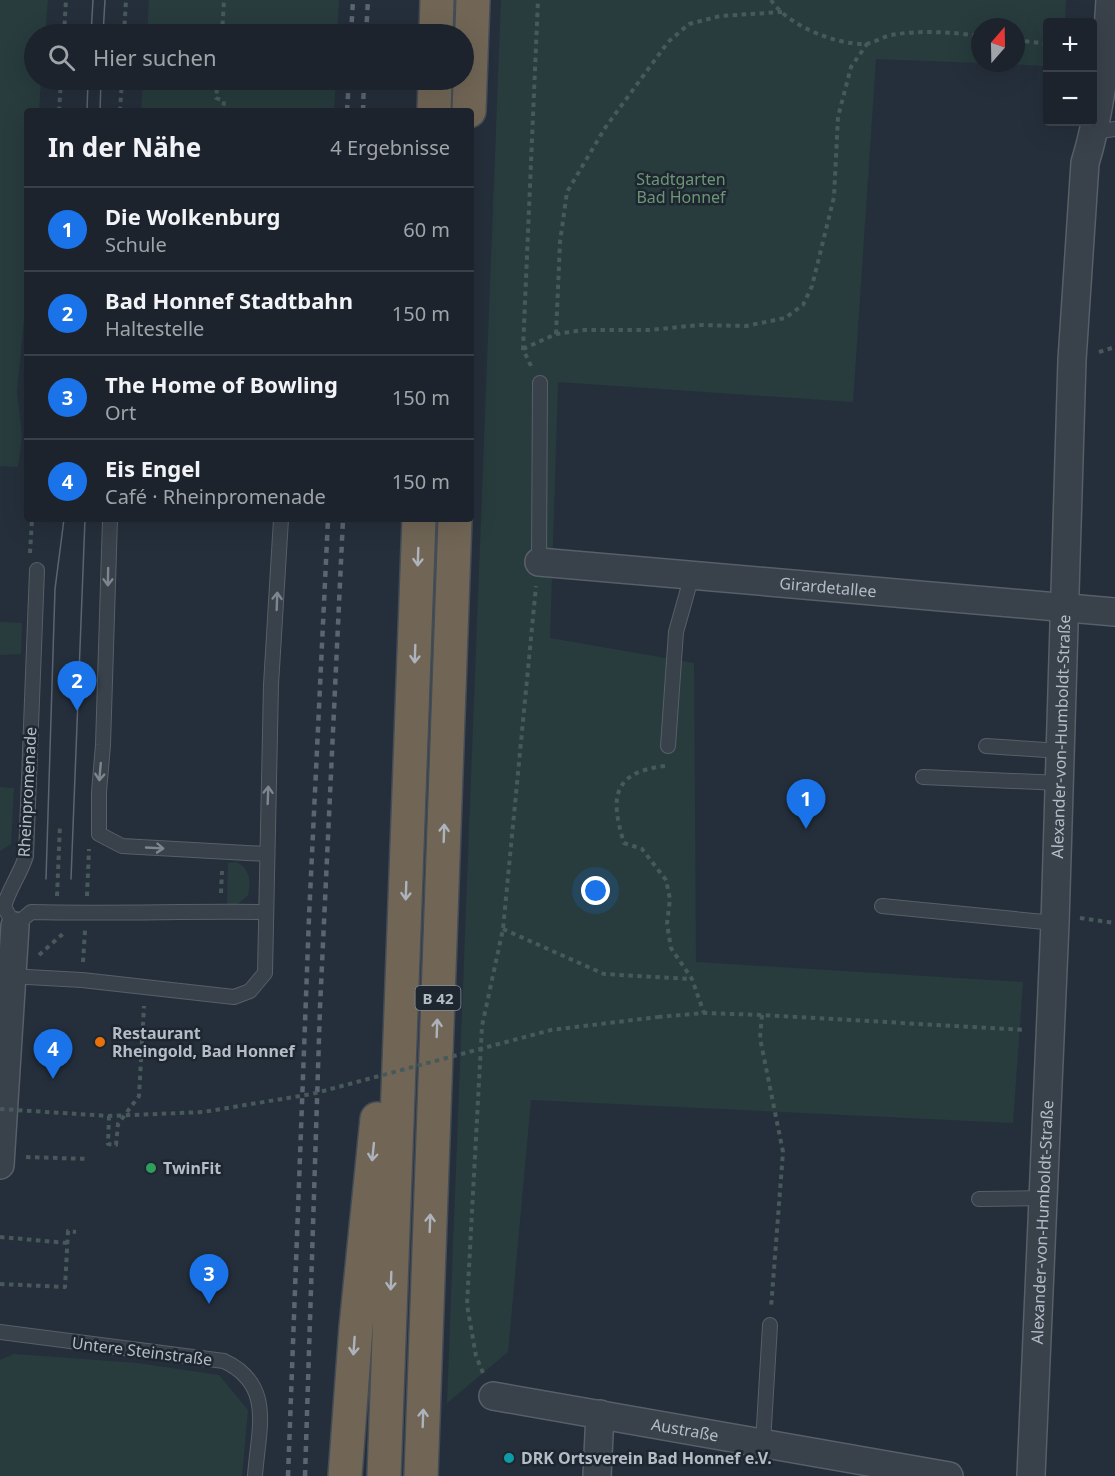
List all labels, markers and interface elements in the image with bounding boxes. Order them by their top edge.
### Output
north arrow [971,18,1025,72]
map controls [1043,18,1097,126]
button: + [1043,18,1097,72]
search box [24,24,474,90]
icon: search [45,41,78,74]
text: Hier suchen [93,42,217,72]
button: − [1043,72,1097,126]
text: In der Nähe [48,129,201,165]
text: 4 Ergebnisse [330,134,450,161]
park label: Stadtgarten Bad Honnef [636,168,727,208]
text: Die Wolkenburg [105,201,280,231]
text: 1 [62,216,73,243]
text: 60 m [403,216,450,243]
text: Schule [105,231,167,258]
text: Bad Honnef Stadtbahn [105,285,353,315]
text: 2 [62,300,73,327]
text: 150 m [392,300,450,327]
text: Haltestelle [105,315,204,342]
text: The Home of Bowling [105,369,338,399]
text: 3 [62,384,73,411]
text: 150 m [392,384,450,411]
text: Ort [105,399,136,426]
text: Eis Engel [105,453,201,483]
text: 4 [62,468,73,495]
text: 150 m [392,468,450,495]
text: Café · Rheinpromenade [105,483,326,510]
one-way arrow [412,547,424,567]
one-way arrow [102,567,114,587]
street label: Girardetallee [778,572,877,602]
one-way arrow [271,591,283,611]
street label: Alexander-von-Humboldt-Straße [1046,614,1075,859]
one-way arrow [409,644,420,664]
pin: 2 [58,662,97,711]
street label: Rheinpromenade [13,726,41,858]
one-way arrow [94,762,105,782]
pin: 1 [786,780,826,829]
one-way arrow [262,786,273,806]
one-way arrow [438,823,449,843]
one-way arrow [144,843,164,854]
your location [581,876,610,905]
one-way arrow [400,881,411,901]
road number: B 42 [416,986,460,1010]
one-way arrow [431,1018,442,1038]
place label: Restaurant Rheingold, Bad Honnef [112,1022,295,1062]
pin: 4 [34,1030,72,1079]
marker: Restaurant Rheingold, Bad Honnef [93,1035,107,1049]
street label: Alexander-von-Humboldt-Straße [1026,1100,1058,1345]
one-way arrow [367,1141,378,1161]
place label: TwinFit [163,1157,221,1179]
marker: TwinFit [144,1161,158,1175]
one-way arrow [424,1213,436,1233]
pin: 3 [190,1254,228,1304]
one-way arrow [385,1270,396,1290]
street label: Untere Steinstraße [71,1331,213,1371]
one-way arrow [349,1335,360,1355]
one-way arrow [417,1408,429,1428]
street label: Austraße [650,1413,720,1446]
place label: DRK Ortsverein Bad Honnef e.V. [521,1447,772,1469]
marker: DRK Ortsverein Bad Honnef e.V. [502,1451,516,1465]

